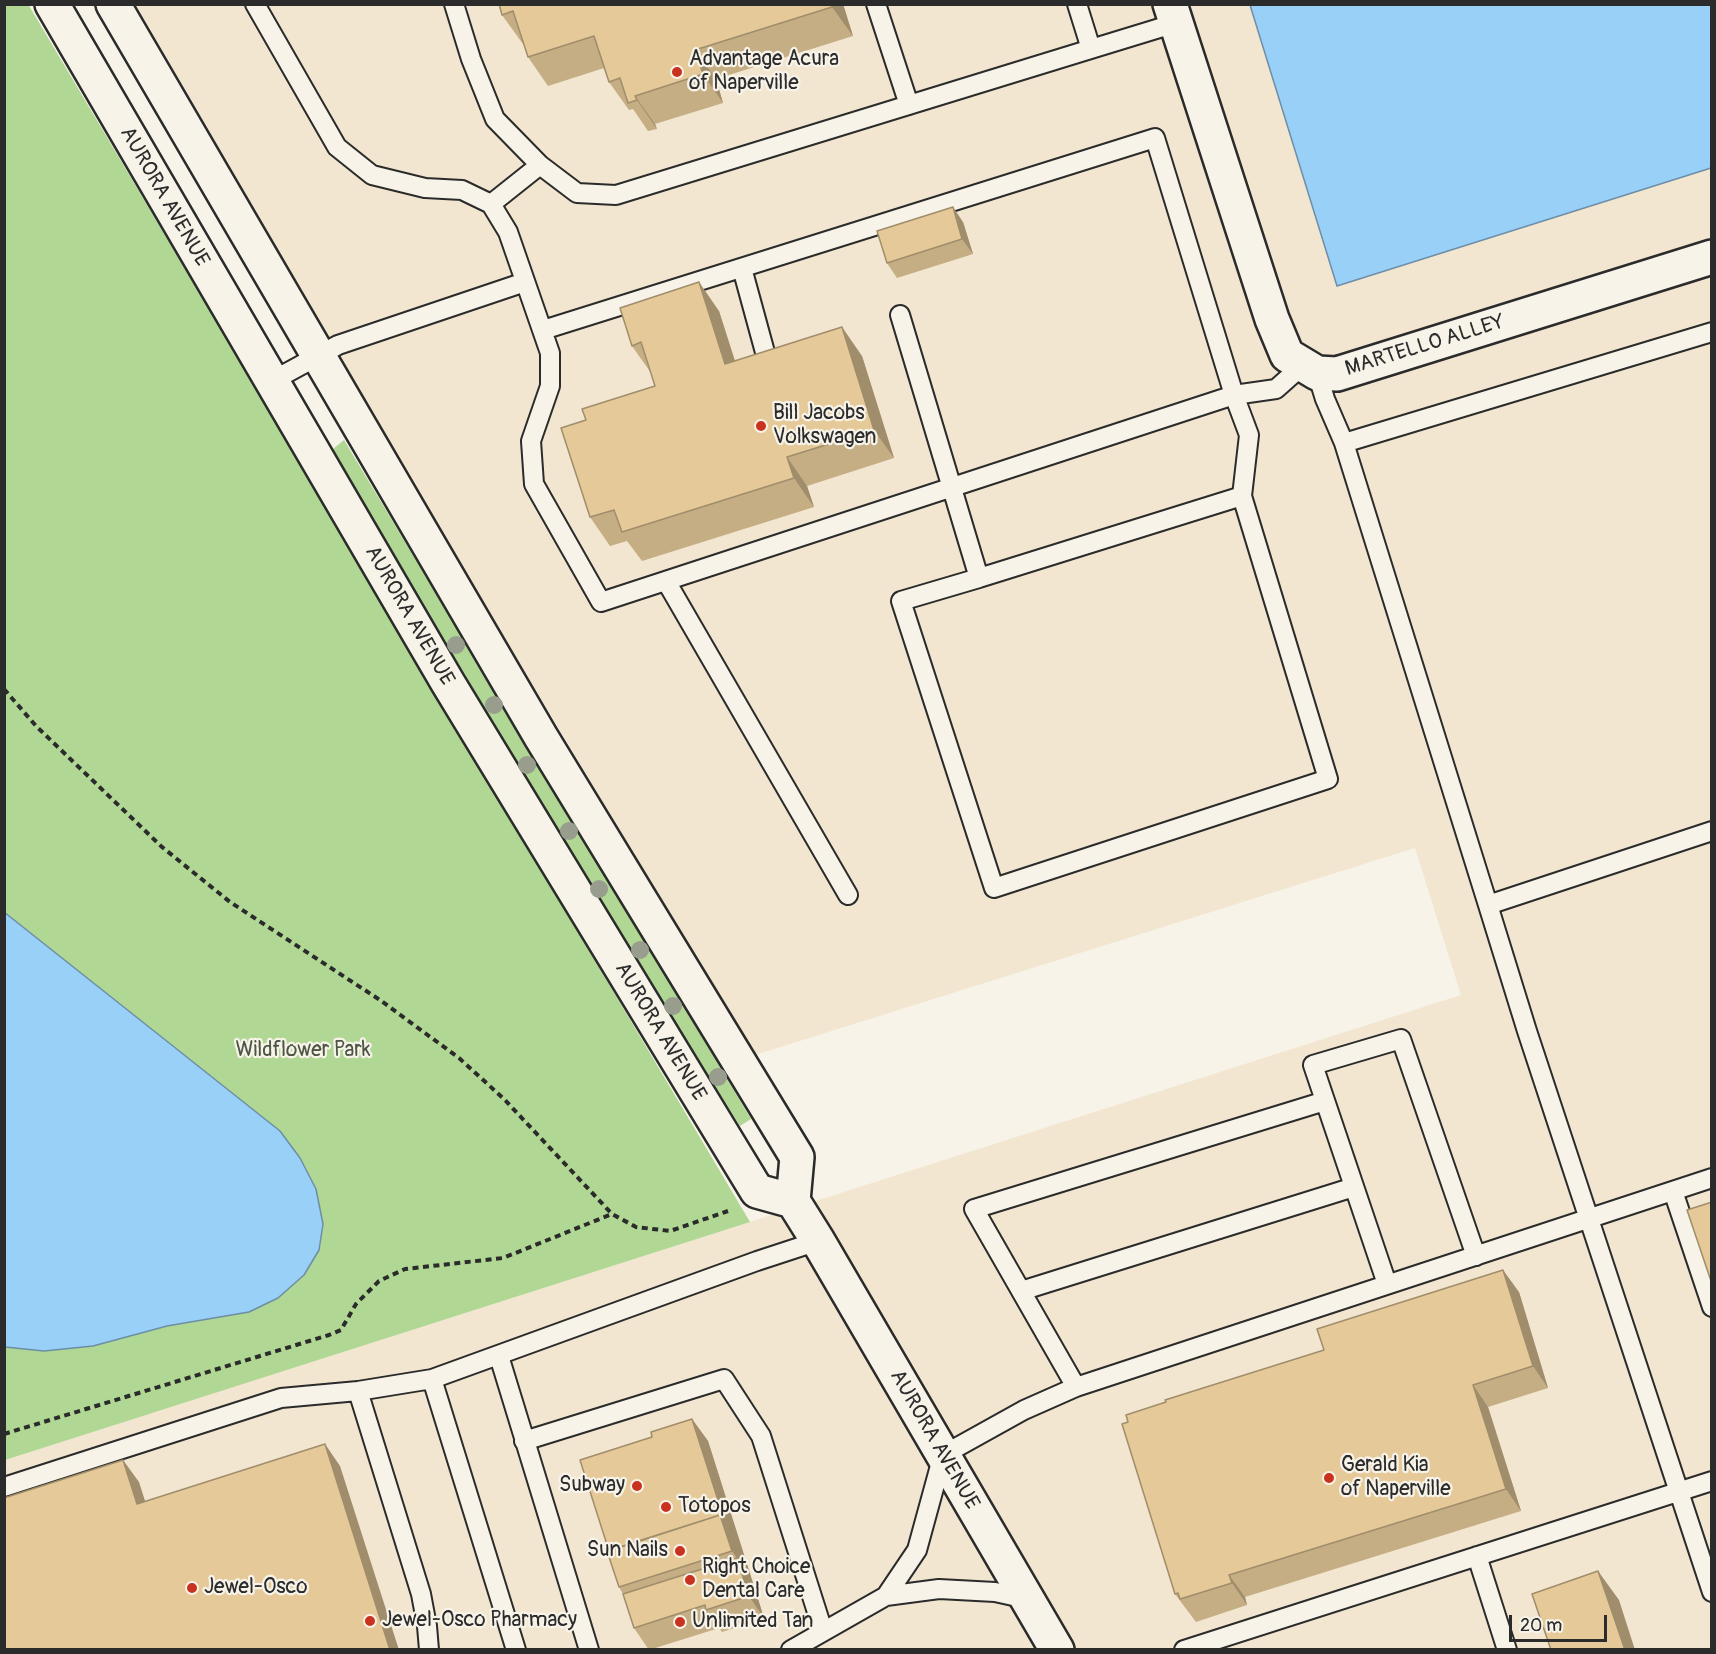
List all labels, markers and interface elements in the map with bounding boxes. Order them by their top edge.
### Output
place label: Advantage Acura of Naperville [689,47,839,97]
marker: Advantage Acura of Naperville [670,65,684,79]
street label: AURORA AVENUE [114,123,214,271]
street label: MARTELLO ALLEY [1342,310,1508,382]
place label: Bill Jacobs Volkswagen [773,401,876,451]
marker: Bill Jacobs Volkswagen [754,419,768,433]
street label: AURORA AVENUE [359,542,459,690]
street label: AURORA AVENUE [609,958,711,1106]
park label: Wildflower Park [236,1038,370,1064]
street label: AURORA AVENUE [884,1366,984,1514]
place label: Gerald Kia of Naperville [1341,1453,1451,1503]
marker: Gerald Kia of Naperville [1322,1471,1336,1485]
place label: Subway [559,1473,625,1499]
marker: Subway [630,1479,644,1493]
place label: Totopos [678,1494,751,1520]
marker: Totopos [659,1500,673,1514]
place label: Sun Nails [587,1538,668,1564]
marker: Sun Nails [673,1544,687,1558]
place label: Right Choice Dental Care [702,1555,810,1605]
marker: Right Choice Dental Care [683,1573,697,1587]
place label: Jewel-Osco [204,1575,308,1601]
marker: Jewel-Osco [185,1581,199,1595]
scale bar [1512,1603,1610,1641]
place label: Jewel-Osco Pharmacy [382,1608,577,1634]
place label: Unlimited Tan [692,1609,813,1635]
marker: Jewel-Osco Pharmacy [363,1614,377,1628]
text: 20 m [1520,1614,1562,1637]
marker: Unlimited Tan [673,1615,687,1629]

